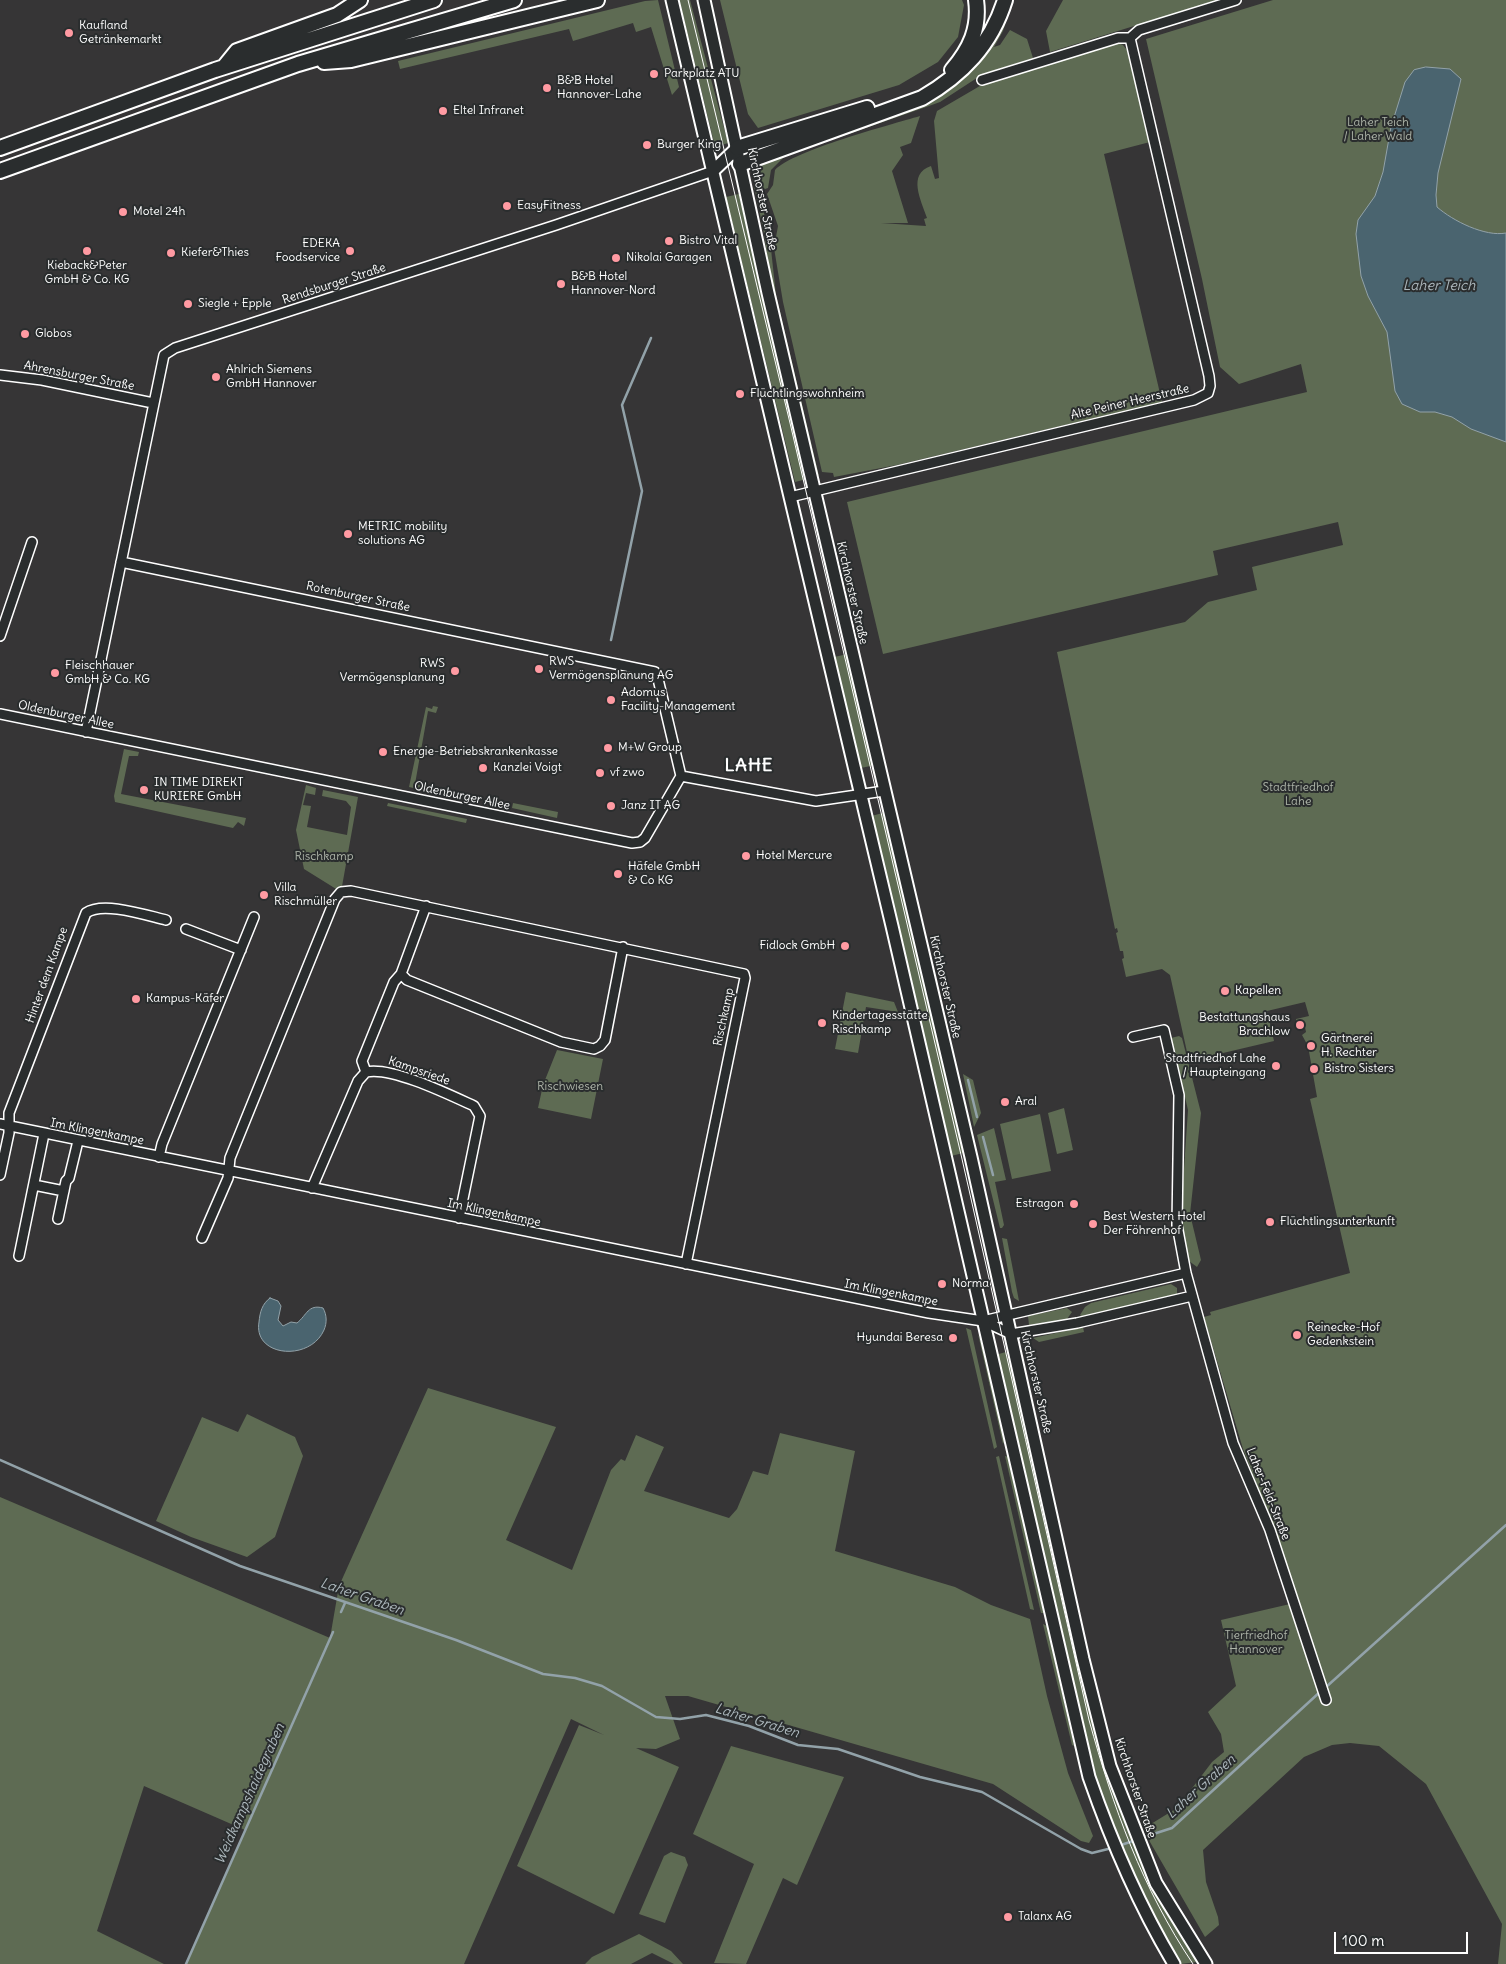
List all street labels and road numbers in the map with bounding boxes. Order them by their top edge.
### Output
street label: Kirchhorster Straße [744,146,780,252]
street label: Rendsburger Straße [281,261,387,307]
street label: Ahrensburger Straße [22,358,136,394]
street label: Alte Peiner Heerstraße [1069,381,1191,423]
street label: Kirchhorster Straße [833,540,871,646]
street label: Rotenburger Straße [305,579,411,615]
street label: Oldenburger Allee [17,698,115,732]
street label: Oldenburger Allee [413,779,511,813]
street label: Hinter dem Kampe [23,925,71,1025]
street label: Kirchhorster Straße [926,934,964,1040]
street label: Rischkamp [711,987,737,1047]
street label: Kampsriede [386,1054,452,1088]
street label: Im Klingenkampe [49,1116,145,1148]
street label: Im Klingenkampe [446,1196,542,1230]
street label: Im Klingenkampe [843,1277,939,1309]
street label: Kirchhorster Straße [1017,1329,1055,1435]
street label: Laher-Feld-Straße [1243,1446,1293,1542]
street label: Kirchhorster Straße [1111,1736,1159,1840]

